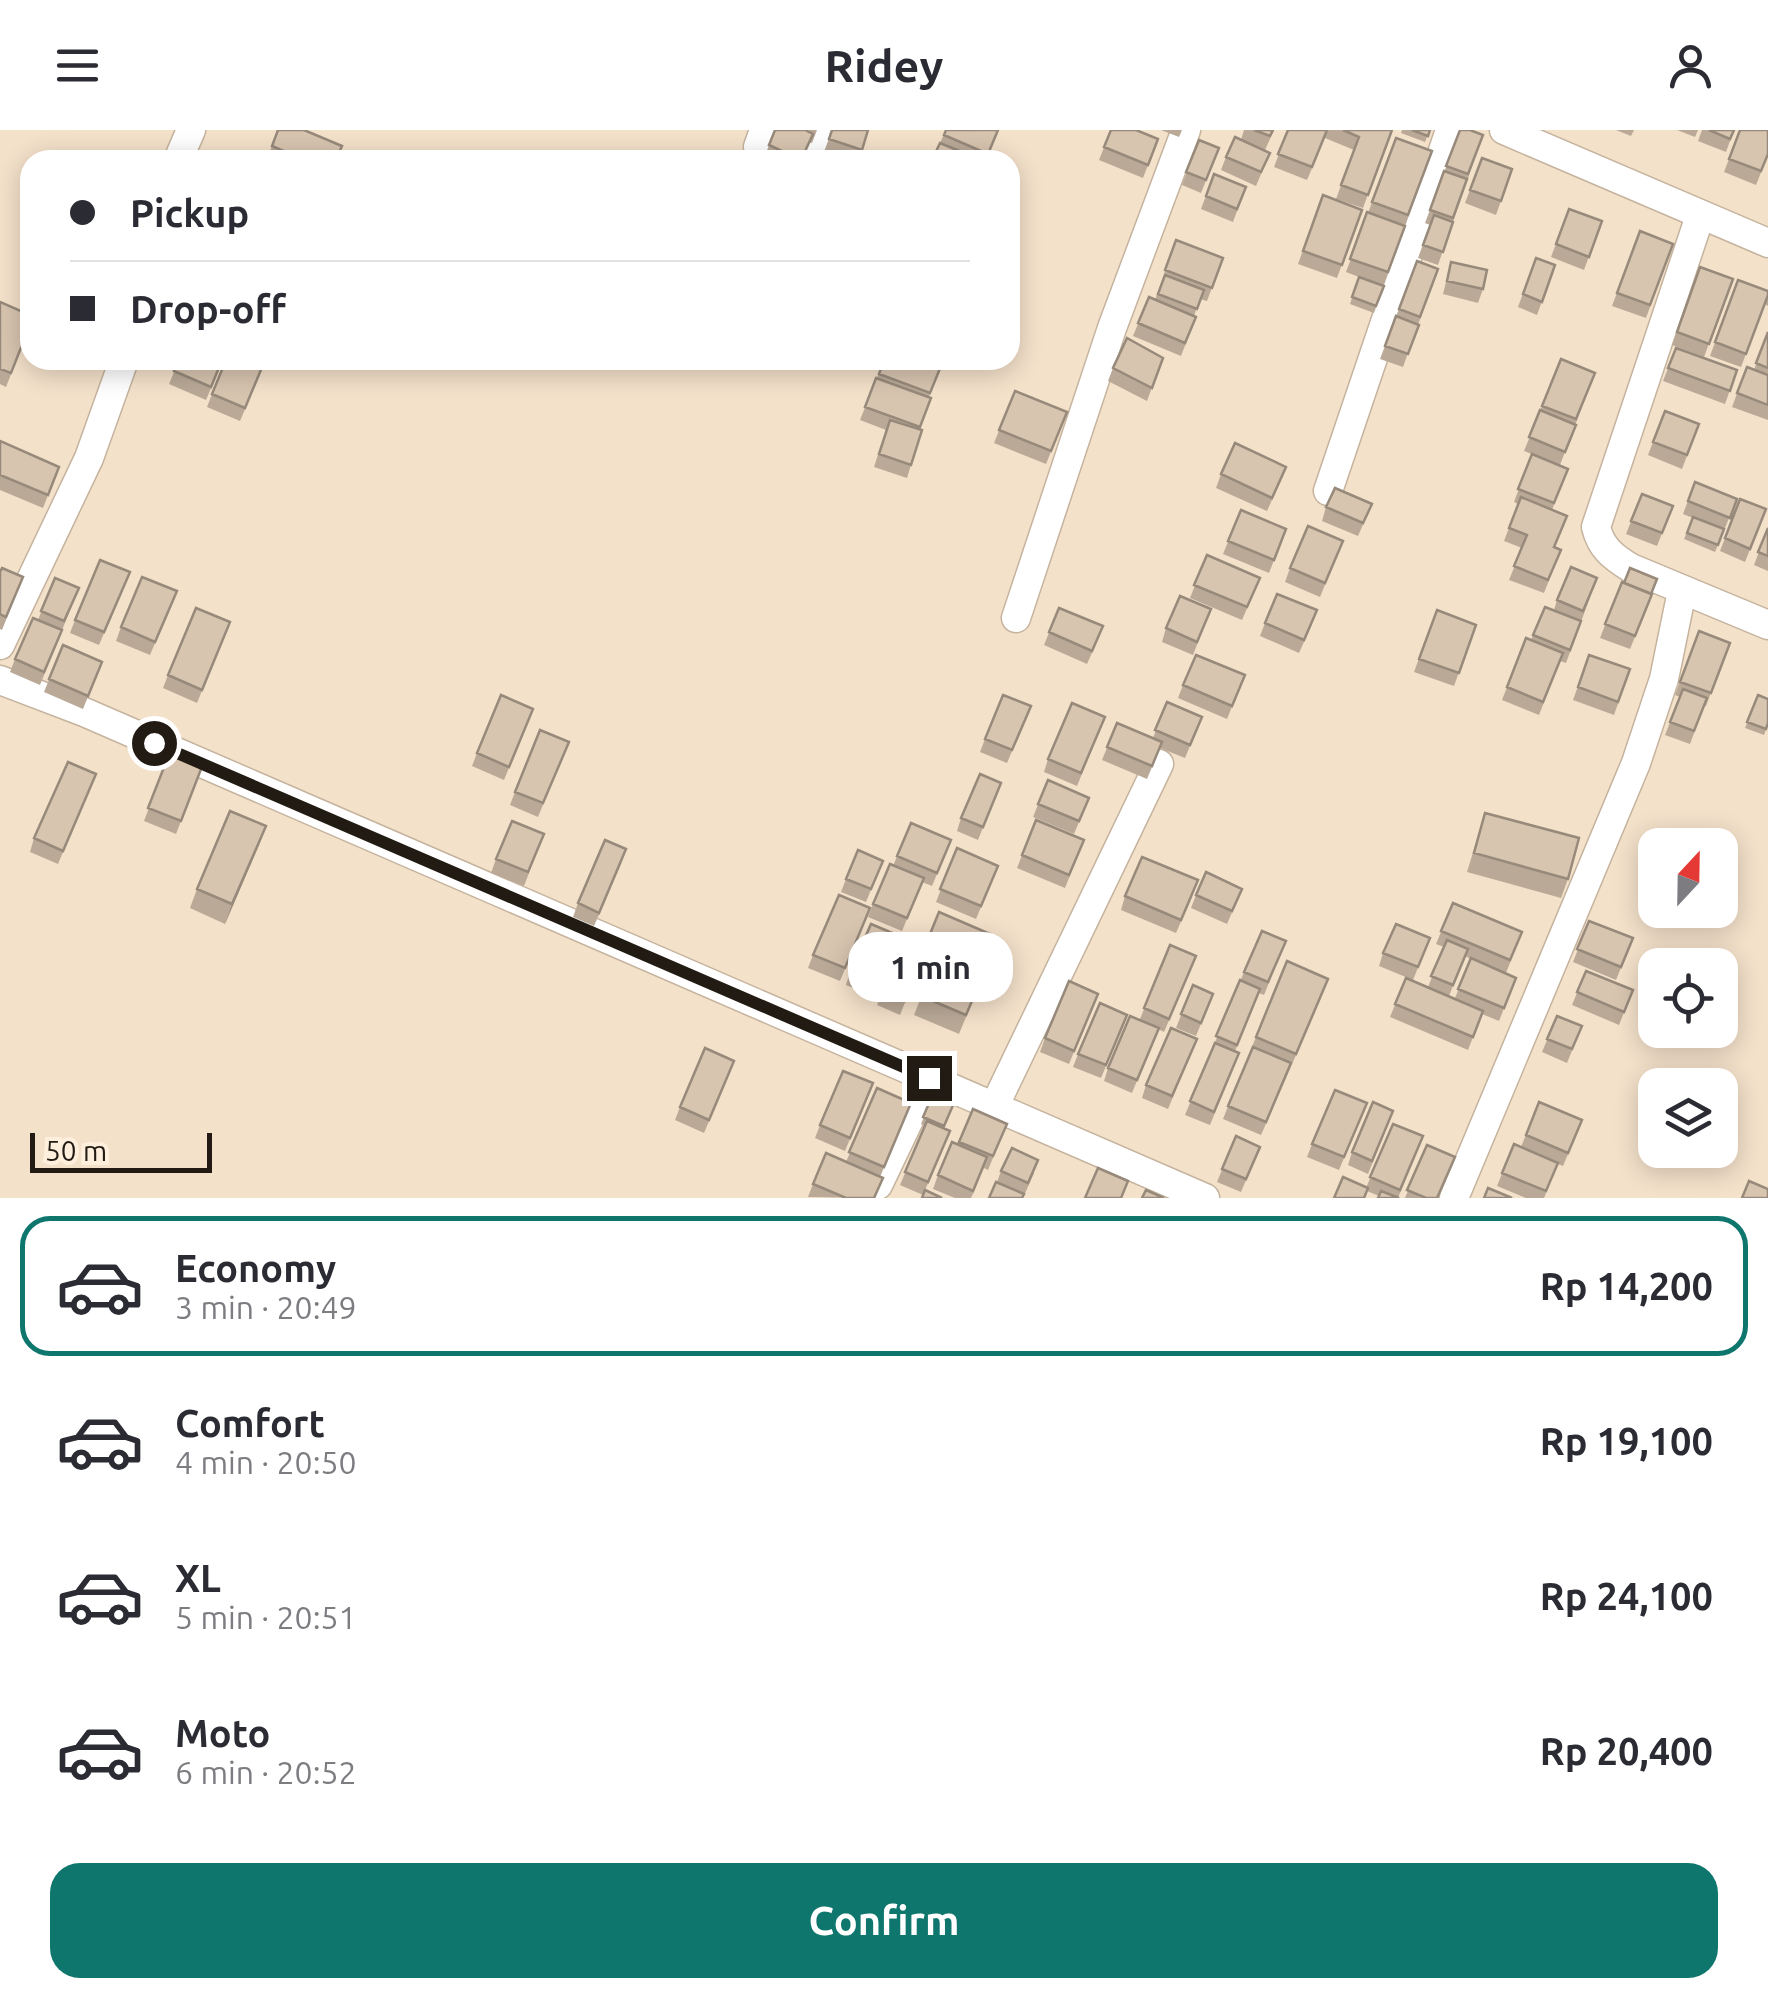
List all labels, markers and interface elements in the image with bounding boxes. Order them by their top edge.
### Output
icon: menu [50,38,105,93]
icon: person [1663,38,1718,93]
text: Ridey [825,40,943,91]
text: Pickup [130,192,249,234]
text: Drop-off [130,288,286,330]
route start [132,721,177,766]
north arrow [1638,828,1738,928]
map controls [1638,828,1738,1168]
callout: 1 min [846,933,1012,1003]
button: locate [1638,948,1738,1048]
text: 1 min [890,949,971,985]
route end [907,1056,952,1101]
button: layers [1638,1068,1738,1168]
scale bar [30,1128,212,1172]
text: 50 m [45,1135,107,1166]
icon: car [55,1241,145,1331]
text: Economy [175,1247,336,1289]
text: Rp 14,200 [1540,1265,1713,1307]
text: 3 min · 20:49 [175,1289,357,1325]
icon: car [55,1396,145,1486]
text: Comfort [175,1402,325,1444]
text: Rp 19,100 [1540,1420,1713,1462]
text: 4 min · 20:50 [175,1444,357,1480]
icon: car [55,1551,145,1641]
text: XL [175,1557,221,1599]
text: Rp 24,100 [1540,1575,1713,1617]
text: 5 min · 20:51 [175,1599,357,1635]
icon: car [55,1706,145,1796]
text: Moto [175,1712,270,1754]
text: Rp 20,400 [1540,1730,1713,1772]
text: 6 min · 20:52 [175,1754,357,1790]
button: Confirm [50,1863,1718,1978]

